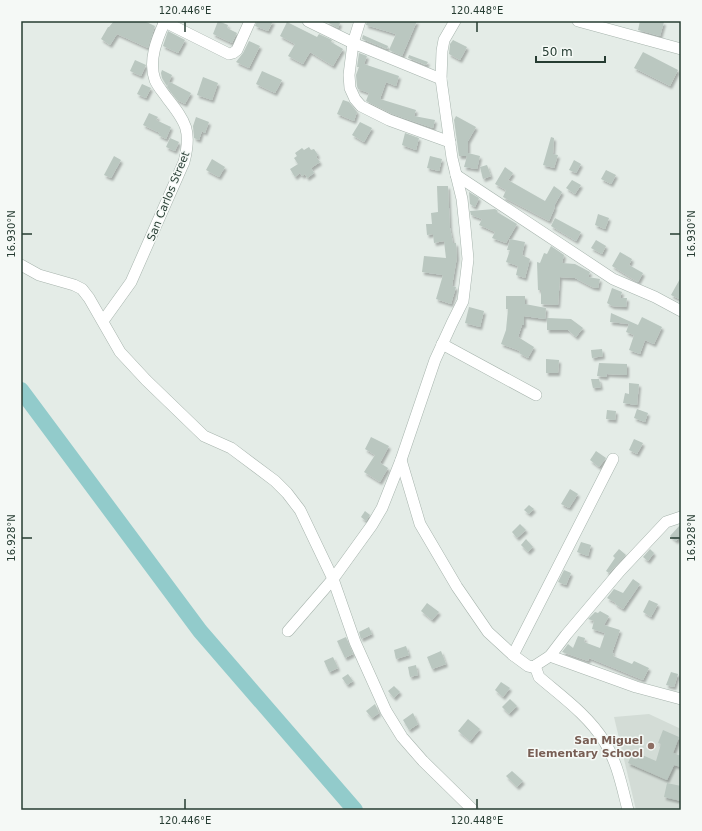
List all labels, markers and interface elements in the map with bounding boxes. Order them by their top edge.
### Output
text: 120.446°E [159,5,211,16]
text: 120.448°E [451,5,503,16]
scale bar [536,38,605,64]
text: 50 m [542,45,573,59]
street label: San Carlos Street [145,149,193,243]
text: 16.930°N [6,210,17,258]
text: 16.930°N [686,210,697,258]
text: 16.928°N [6,514,17,562]
text: 16.928°N [686,514,697,562]
place label: San Miguel Elementary School [527,734,643,760]
marker: San Miguel Elementary School [646,741,656,751]
text: 120.446°E [159,815,211,826]
text: 120.448°E [451,815,503,826]

